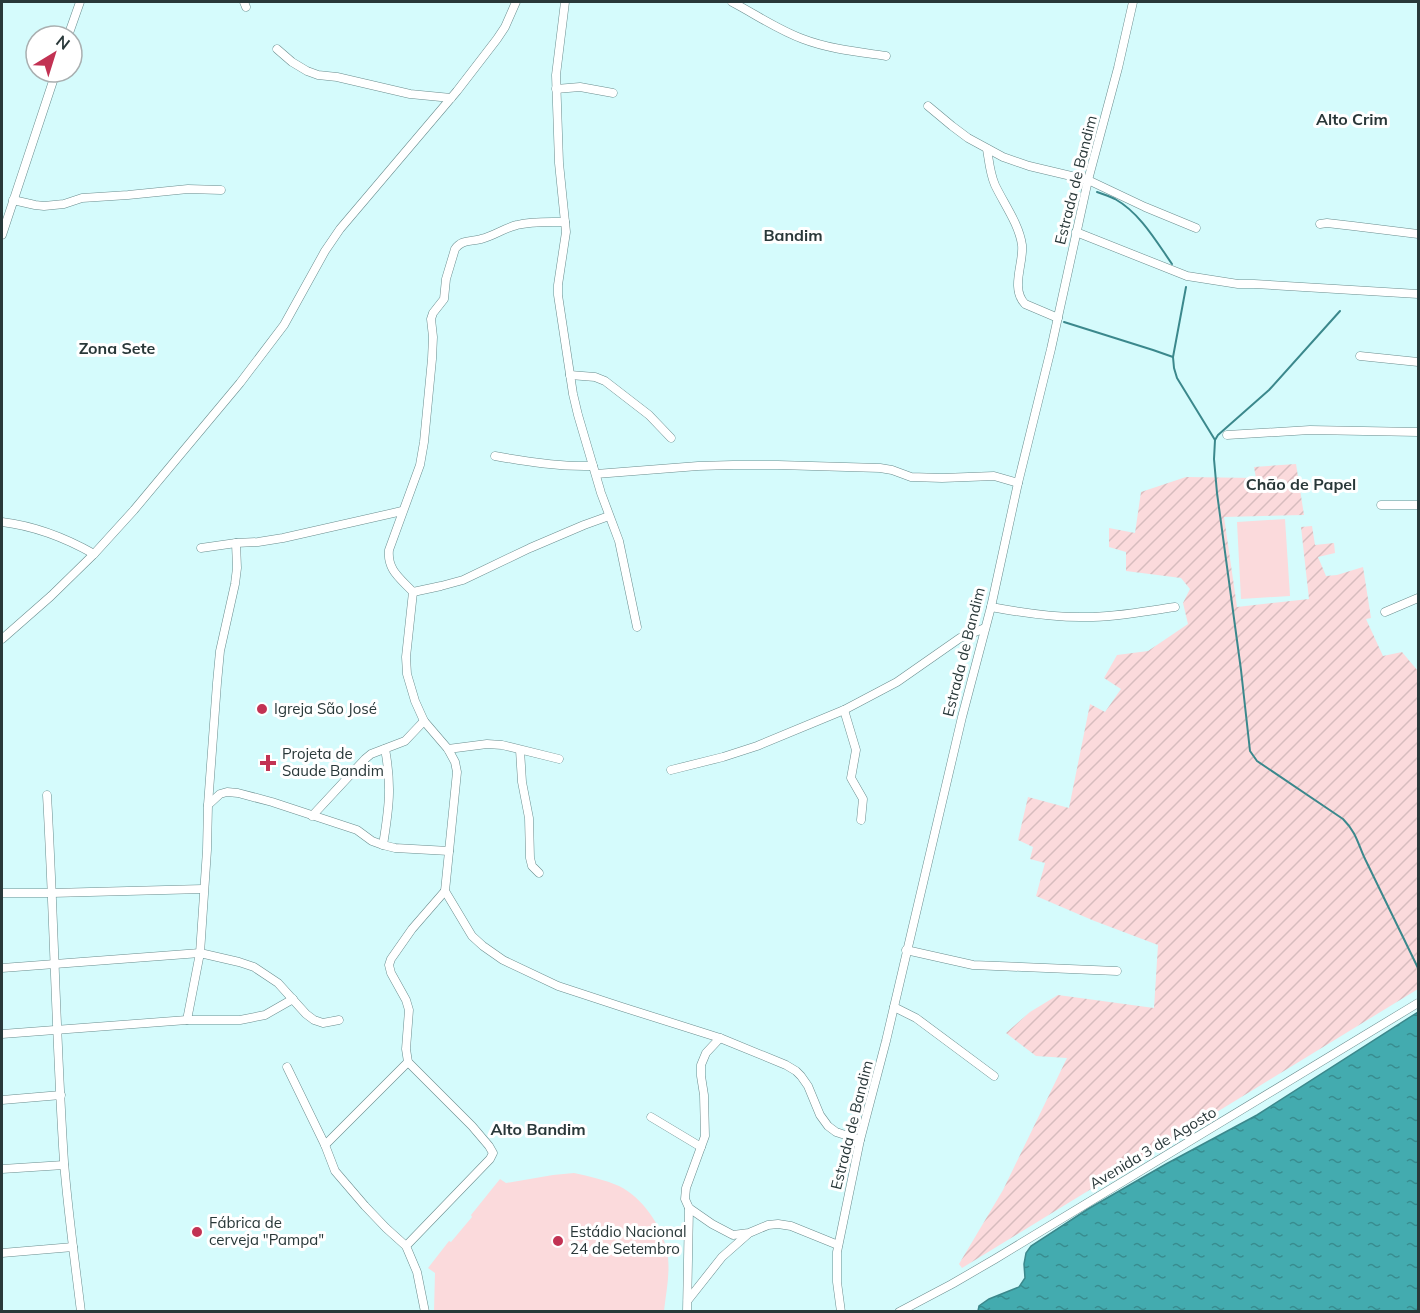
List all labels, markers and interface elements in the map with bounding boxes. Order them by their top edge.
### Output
north arrow [24,24,84,84]
text: N [52,31,74,54]
district label: Alto Crim [1316,109,1388,129]
street label: Estrada de Bandim [1050,113,1101,246]
district label: Bandim [763,225,823,245]
district label: Zona Sete [79,338,156,358]
district label: Chão de Papel [1246,474,1356,494]
street label: Estrada de Bandim [938,585,989,718]
place label: Igreja São José [274,699,377,718]
marker: Igreja São José [255,702,269,716]
place label: Projeta de Saude Bandim [282,744,384,780]
marker: Projeta de Saude Bandim [259,754,277,772]
street label: Estrada de Bandim [826,1058,877,1191]
street label: Avenida 3 de Agosto [1086,1102,1220,1193]
district label: Alto Bandim [490,1119,586,1139]
place label: Fábrica de cerveja "Pampa" [209,1213,324,1249]
place label: Estádio Nacional 24 de Setembro [570,1222,687,1258]
marker: Fábrica de cerveja "Pampa" [190,1225,204,1239]
marker: Estádio Nacional 24 de Setembro [551,1234,565,1248]

